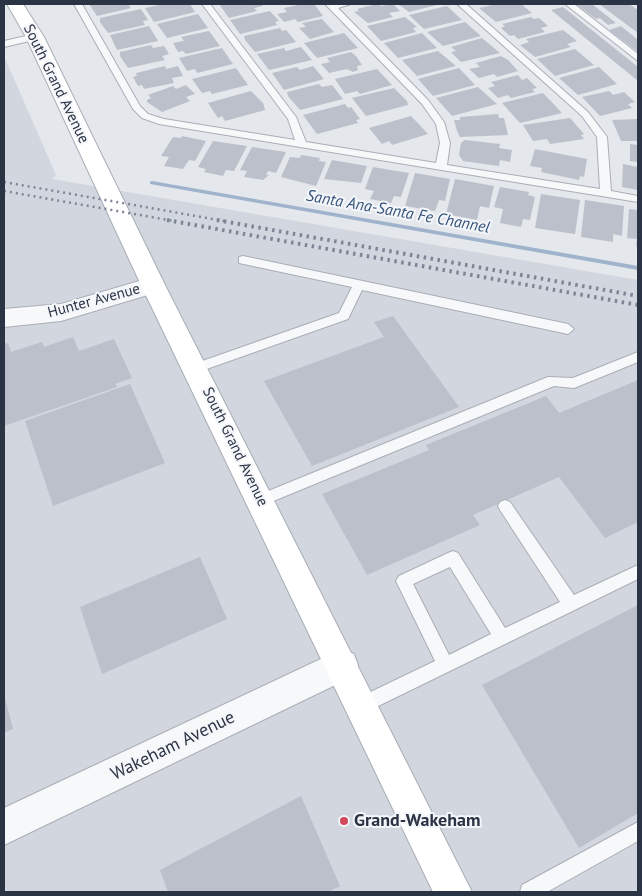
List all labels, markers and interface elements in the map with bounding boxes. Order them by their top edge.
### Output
street label: South Grand Avenue [19,22,93,146]
water label: Santa Ana-Santa Fe Channel [305,186,491,238]
street label: Hunter Avenue [46,280,142,322]
street label: South Grand Avenue [198,385,272,509]
street label: Wakeham Avenue [108,707,238,785]
place label: Grand-Wakeham [354,810,480,832]
marker: Grand-Wakeham [338,815,350,827]

